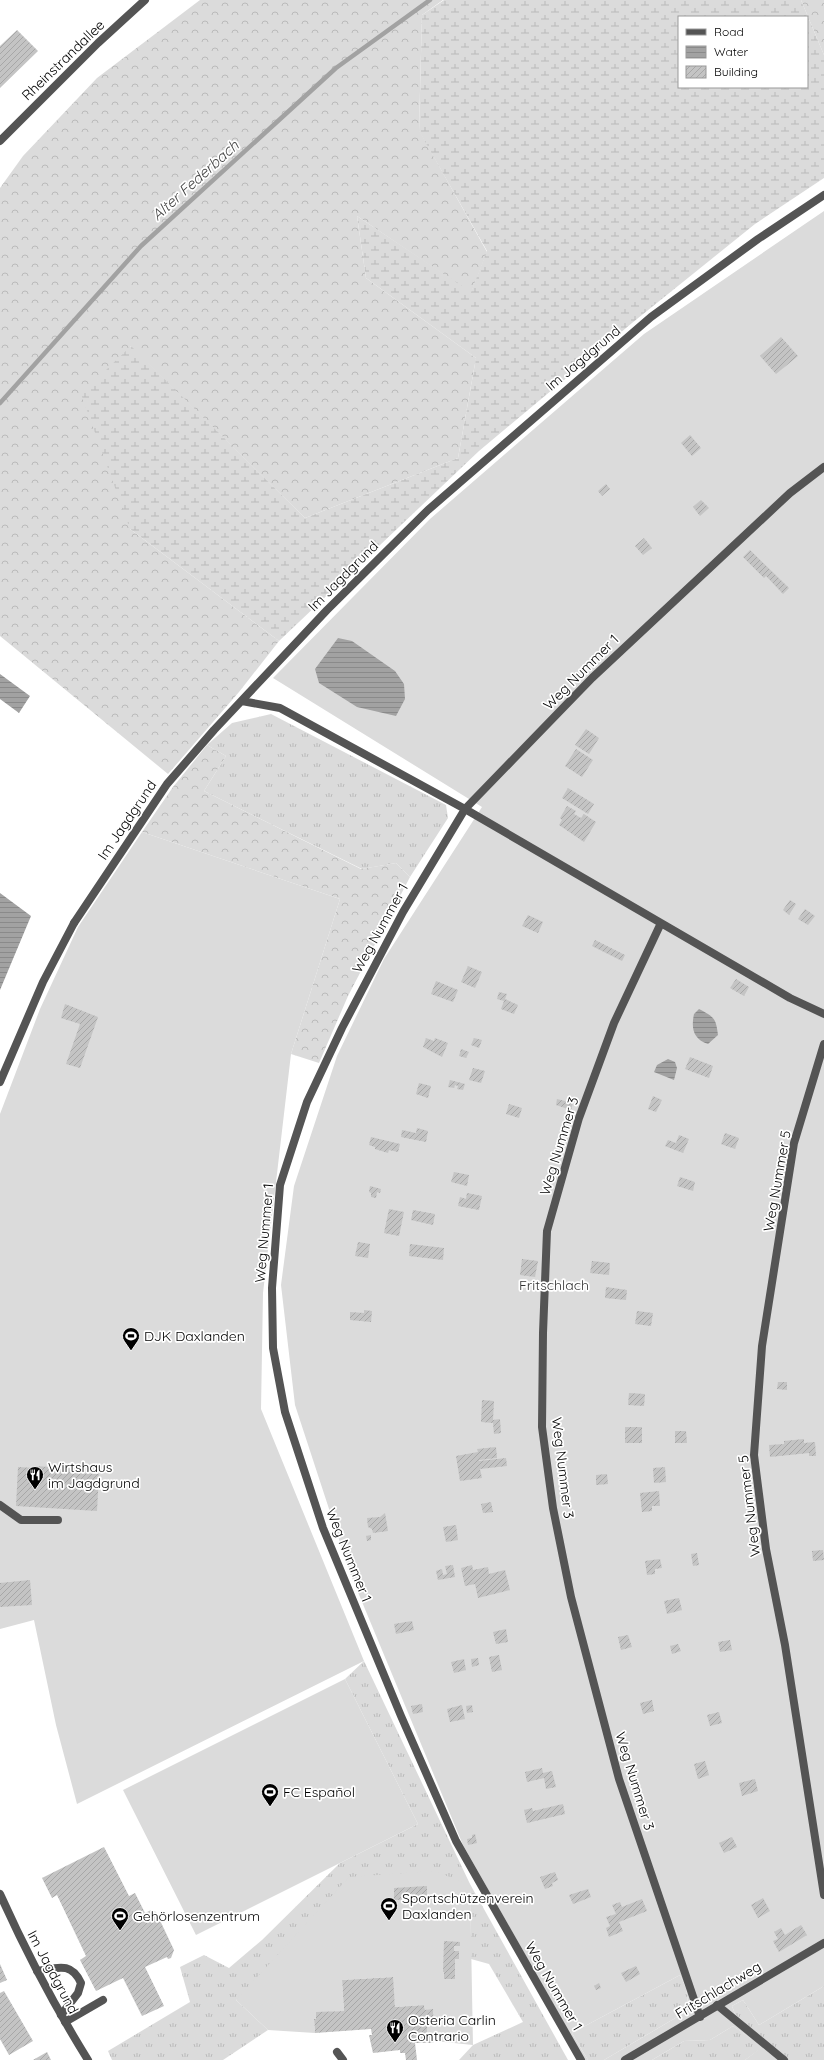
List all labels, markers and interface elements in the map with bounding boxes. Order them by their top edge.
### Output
street label: Rheinstrandallee [18,16,108,104]
legend [678,16,808,88]
text: Road [714,24,744,39]
text: Water [714,44,749,59]
text: Building [714,64,758,79]
water label: Alter Federbach [147,135,243,224]
street label: Im Jagdgrund [542,321,624,395]
street label: Im Jagdgrund [304,537,382,615]
street label: Weg Nummer 1 [539,630,623,714]
street label: Im Jagdgrund [94,777,160,863]
street label: Weg Nummer 1 [348,880,412,976]
street label: Weg Nummer 3 [536,1095,582,1197]
street label: Weg Nummer 5 [759,1129,795,1233]
street label: Weg Nummer 1 [251,1183,277,1283]
park label: Fritschlach [519,1276,589,1294]
sports icon: DJK Daxlanden [121,1326,141,1351]
place label: DJK Daxlanden [144,1327,245,1345]
street label: Weg Nummer 3 [548,1416,578,1520]
street label: Weg Nummer 5 [734,1454,764,1558]
place label: Wirtshaus im Jagdgrund [48,1458,140,1492]
restaurant icon: Wirtshaus im Jagdgrund [25,1465,45,1490]
street label: Weg Nummer 1 [322,1505,376,1605]
street label: Weg Nummer 3 [612,1730,658,1832]
sports icon: FC Español [260,1782,280,1807]
place label: FC Español [283,1783,355,1801]
place label: Sportschützenverein Daxlanden [402,1889,534,1923]
sports icon: Sportschützenverein Daxlanden [379,1896,399,1921]
sports icon: Gehörlosenzentrum [110,1906,130,1931]
place label: Gehörlosenzentrum [133,1907,260,1925]
street label: Im Jagdgrund [23,1927,83,2017]
street label: Weg Nummer 1 [521,1938,587,2034]
street label: Fritschlachweg [672,1957,764,2023]
place label: Osteria Carlin Contrario [408,2011,496,2045]
restaurant icon: Osteria Carlin Contrario [385,2018,405,2043]

